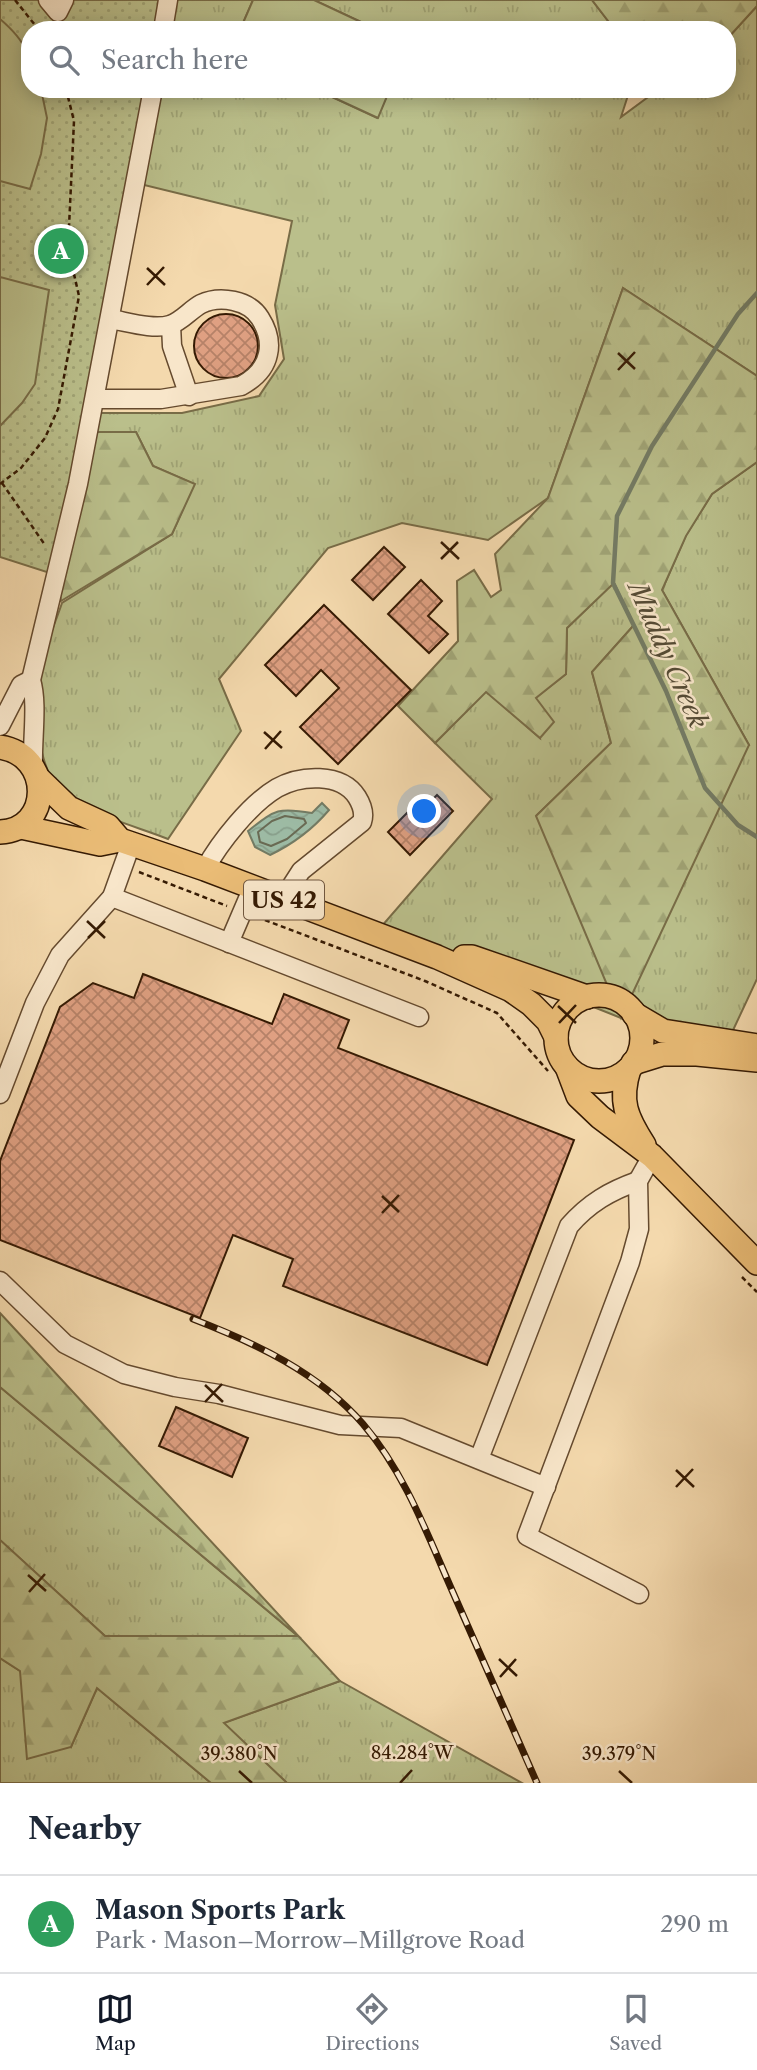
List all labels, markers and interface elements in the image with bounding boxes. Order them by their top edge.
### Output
search box [21,21,736,98]
icon: search [45,41,83,79]
text: Search here [101,44,248,76]
pin: A [38,225,84,277]
water label: Muddy Creek [620,574,715,734]
your location [407,794,441,828]
road number: US 42 [244,880,324,920]
text: 84.284°W [371,1742,455,1764]
text: 39.380°N [200,1743,278,1765]
text: 39.379°N [582,1743,656,1765]
text: Nearby [28,1810,141,1847]
text: Mason Sports Park [95,1894,345,1926]
text: A [42,1910,60,1938]
text: 290 m [660,1910,729,1938]
text: Park · Mason–Morrow–Millgrove Road [95,1926,525,1954]
tab: Map [95,1990,136,2055]
tab: Directions [326,1990,419,2055]
tab: Saved [609,1990,662,2055]

